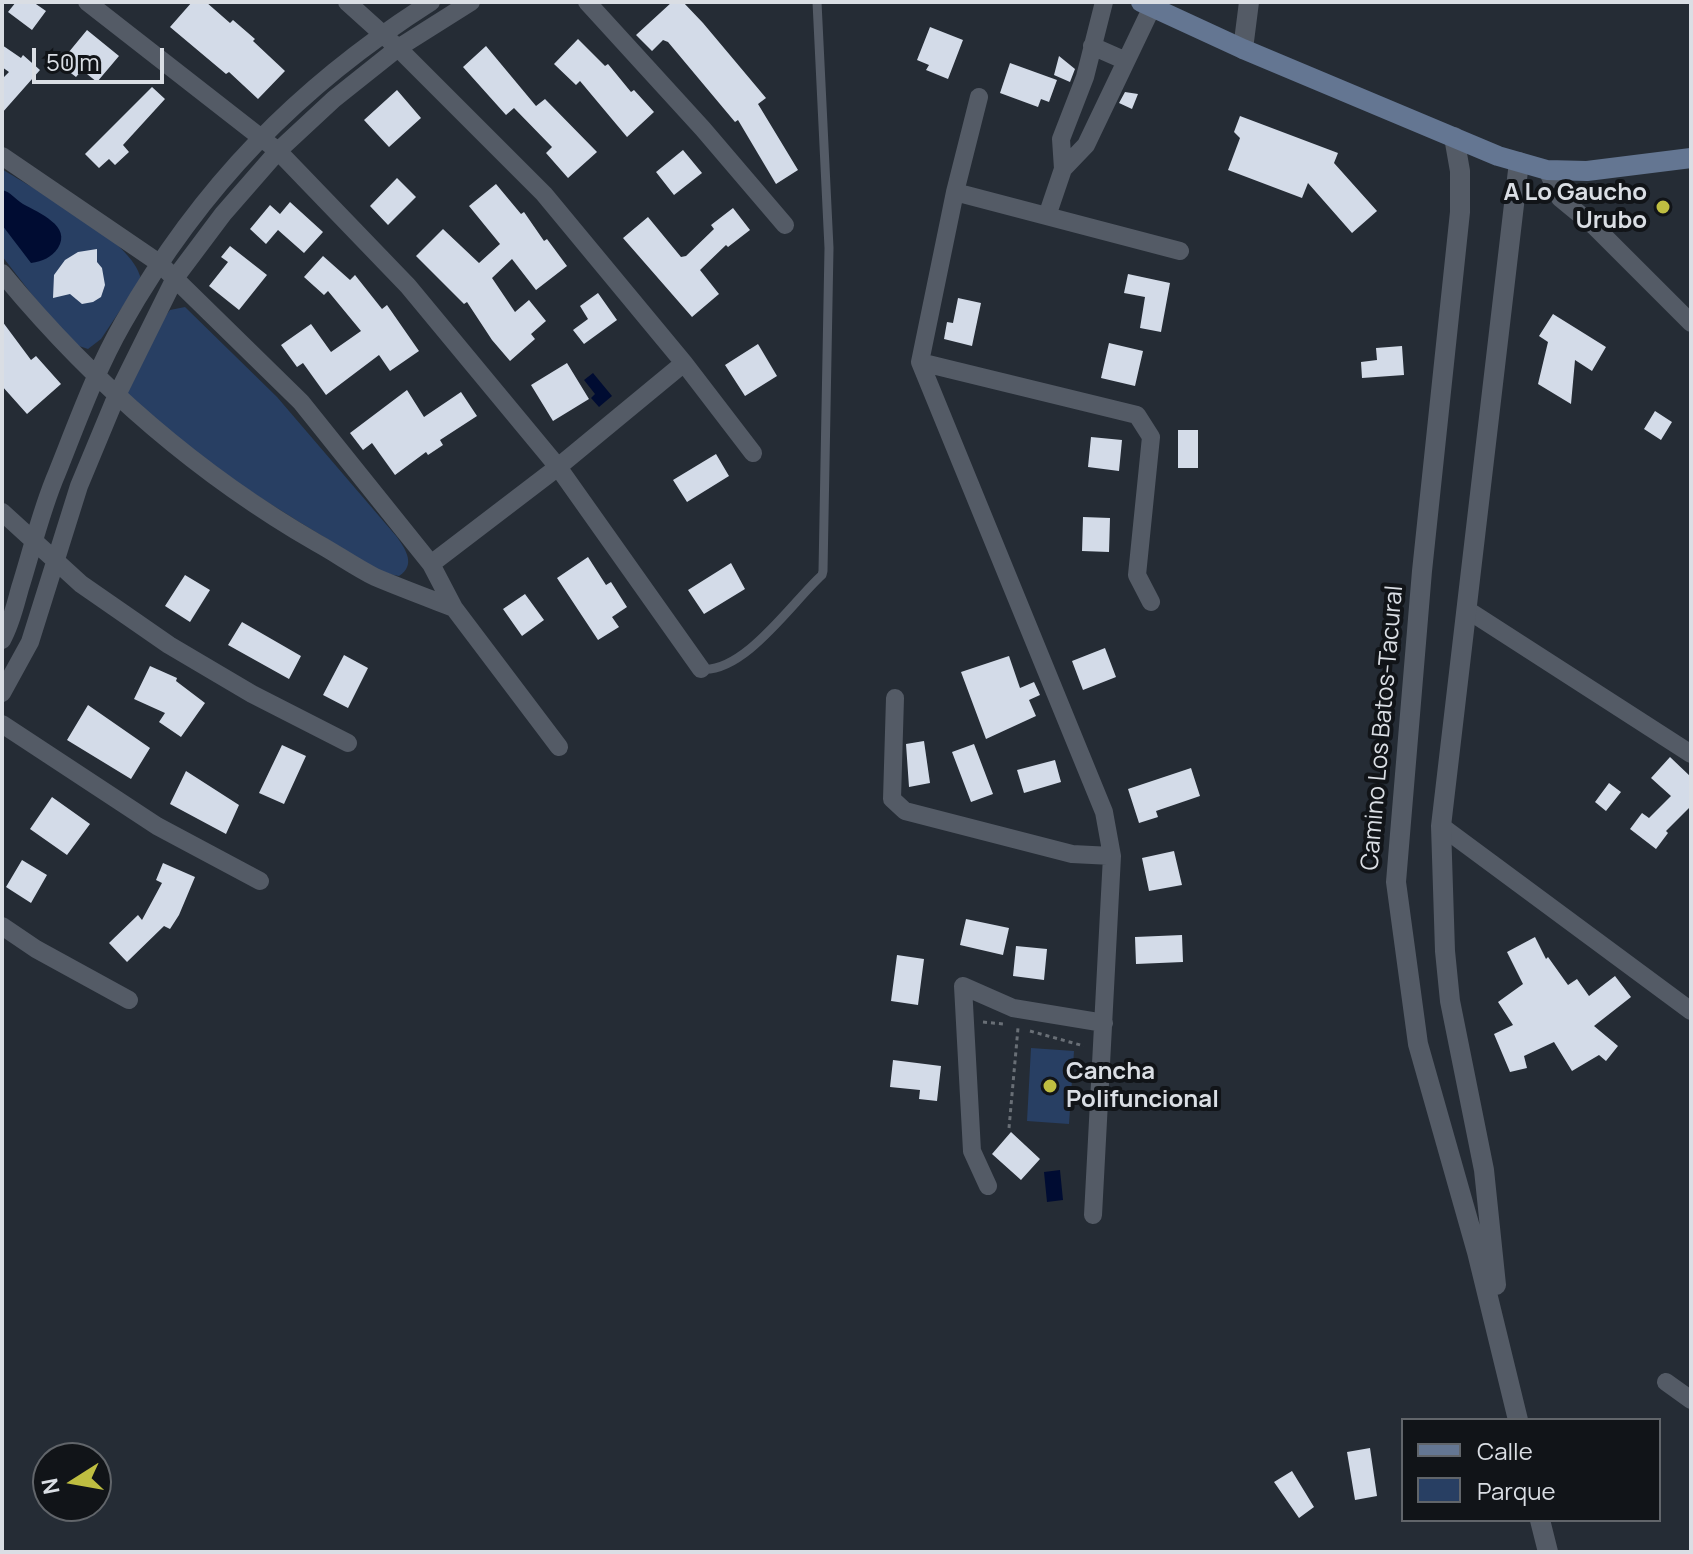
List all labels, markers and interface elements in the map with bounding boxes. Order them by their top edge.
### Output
scale bar [36,32,168,82]
text: 50 m [46,45,100,78]
place label: A Lo Gaucho Urubo [1504,179,1647,235]
marker: A Lo Gaucho Urubo [1654,198,1672,216]
street label: Camino Los Batos-Tacural [1356,584,1410,872]
place label: Cancha Polifuncional [1066,1058,1219,1114]
marker: Cancha Polifuncional [1041,1077,1059,1095]
legend [1401,1418,1661,1522]
text: Calle [1477,1434,1533,1467]
north arrow [32,1442,112,1522]
text: Parque [1477,1474,1555,1507]
text: N [34,1476,67,1497]

